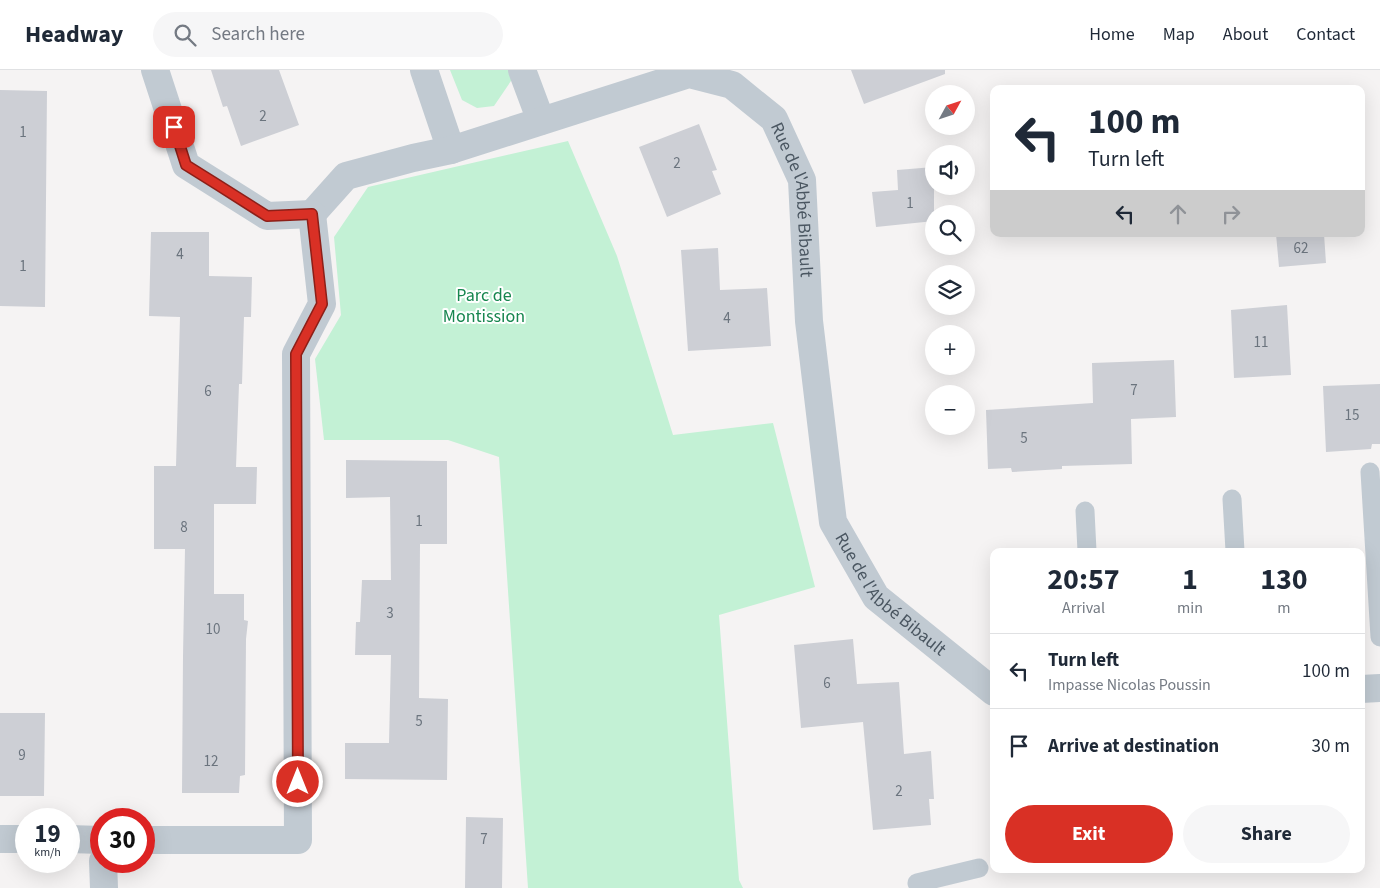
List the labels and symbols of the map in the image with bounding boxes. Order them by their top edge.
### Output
north arrow [925,85,975,135]
pin [153,106,195,148]
house number: 2 [259,106,267,127]
street label: Rue de l'Abbé Bibault [764,118,819,278]
house number: 1 [19,122,27,143]
house number: 2 [673,153,681,174]
house number: 1 [906,193,914,214]
house number: 62 [1294,238,1308,259]
house number: 4 [176,244,184,265]
house number: 1 [19,256,27,277]
park label: Parc de Montission [443,283,525,329]
house number: 4 [723,308,731,329]
house number: 11 [1254,332,1268,353]
house number: 7 [1130,380,1138,401]
house number: 6 [204,381,212,402]
house number: 15 [1345,405,1359,426]
house number: 5 [1020,428,1028,449]
house number: 1 [415,511,423,532]
house number: 8 [180,517,188,538]
street label: Rue de l'Abbé Bibault [829,528,952,662]
house number: 3 [386,603,394,624]
house number: 10 [206,619,220,640]
house number: 6 [823,673,831,694]
house number: 5 [415,711,423,732]
house number: 9 [18,745,26,766]
house number: 12 [204,751,218,772]
position arrow [271,755,323,807]
house number: 2 [895,781,903,802]
speed limit sign: 30 [90,808,155,873]
house number: 7 [480,829,488,850]

